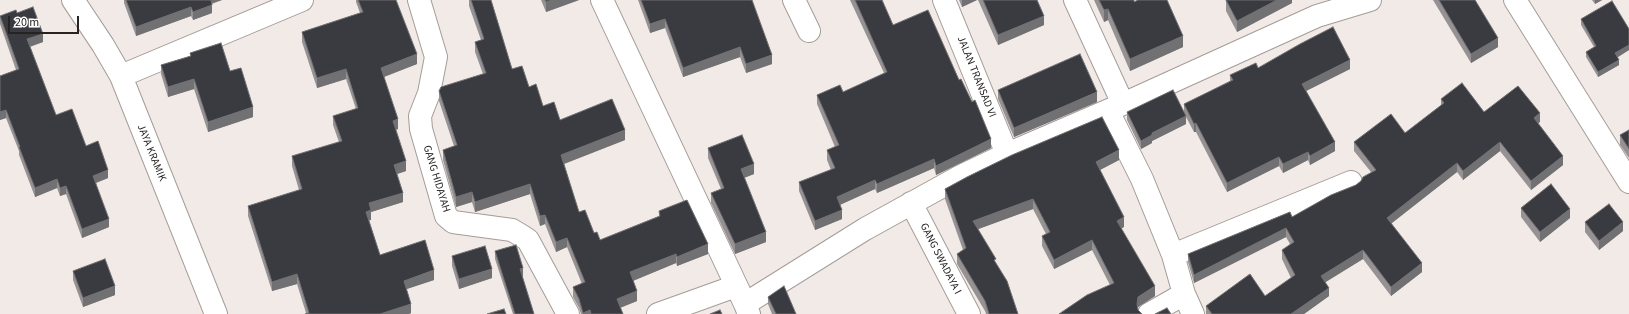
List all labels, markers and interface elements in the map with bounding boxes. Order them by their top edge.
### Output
scale bar [10,8,81,34]
text: 20 m [15,14,39,31]
street label: JALAN TRANSAD VI [954,34,998,120]
street label: JAYA KRAMIK [134,123,168,183]
street label: GANG HIDAYAH [420,144,452,214]
street label: GANG SWADAYA I [916,221,964,297]

